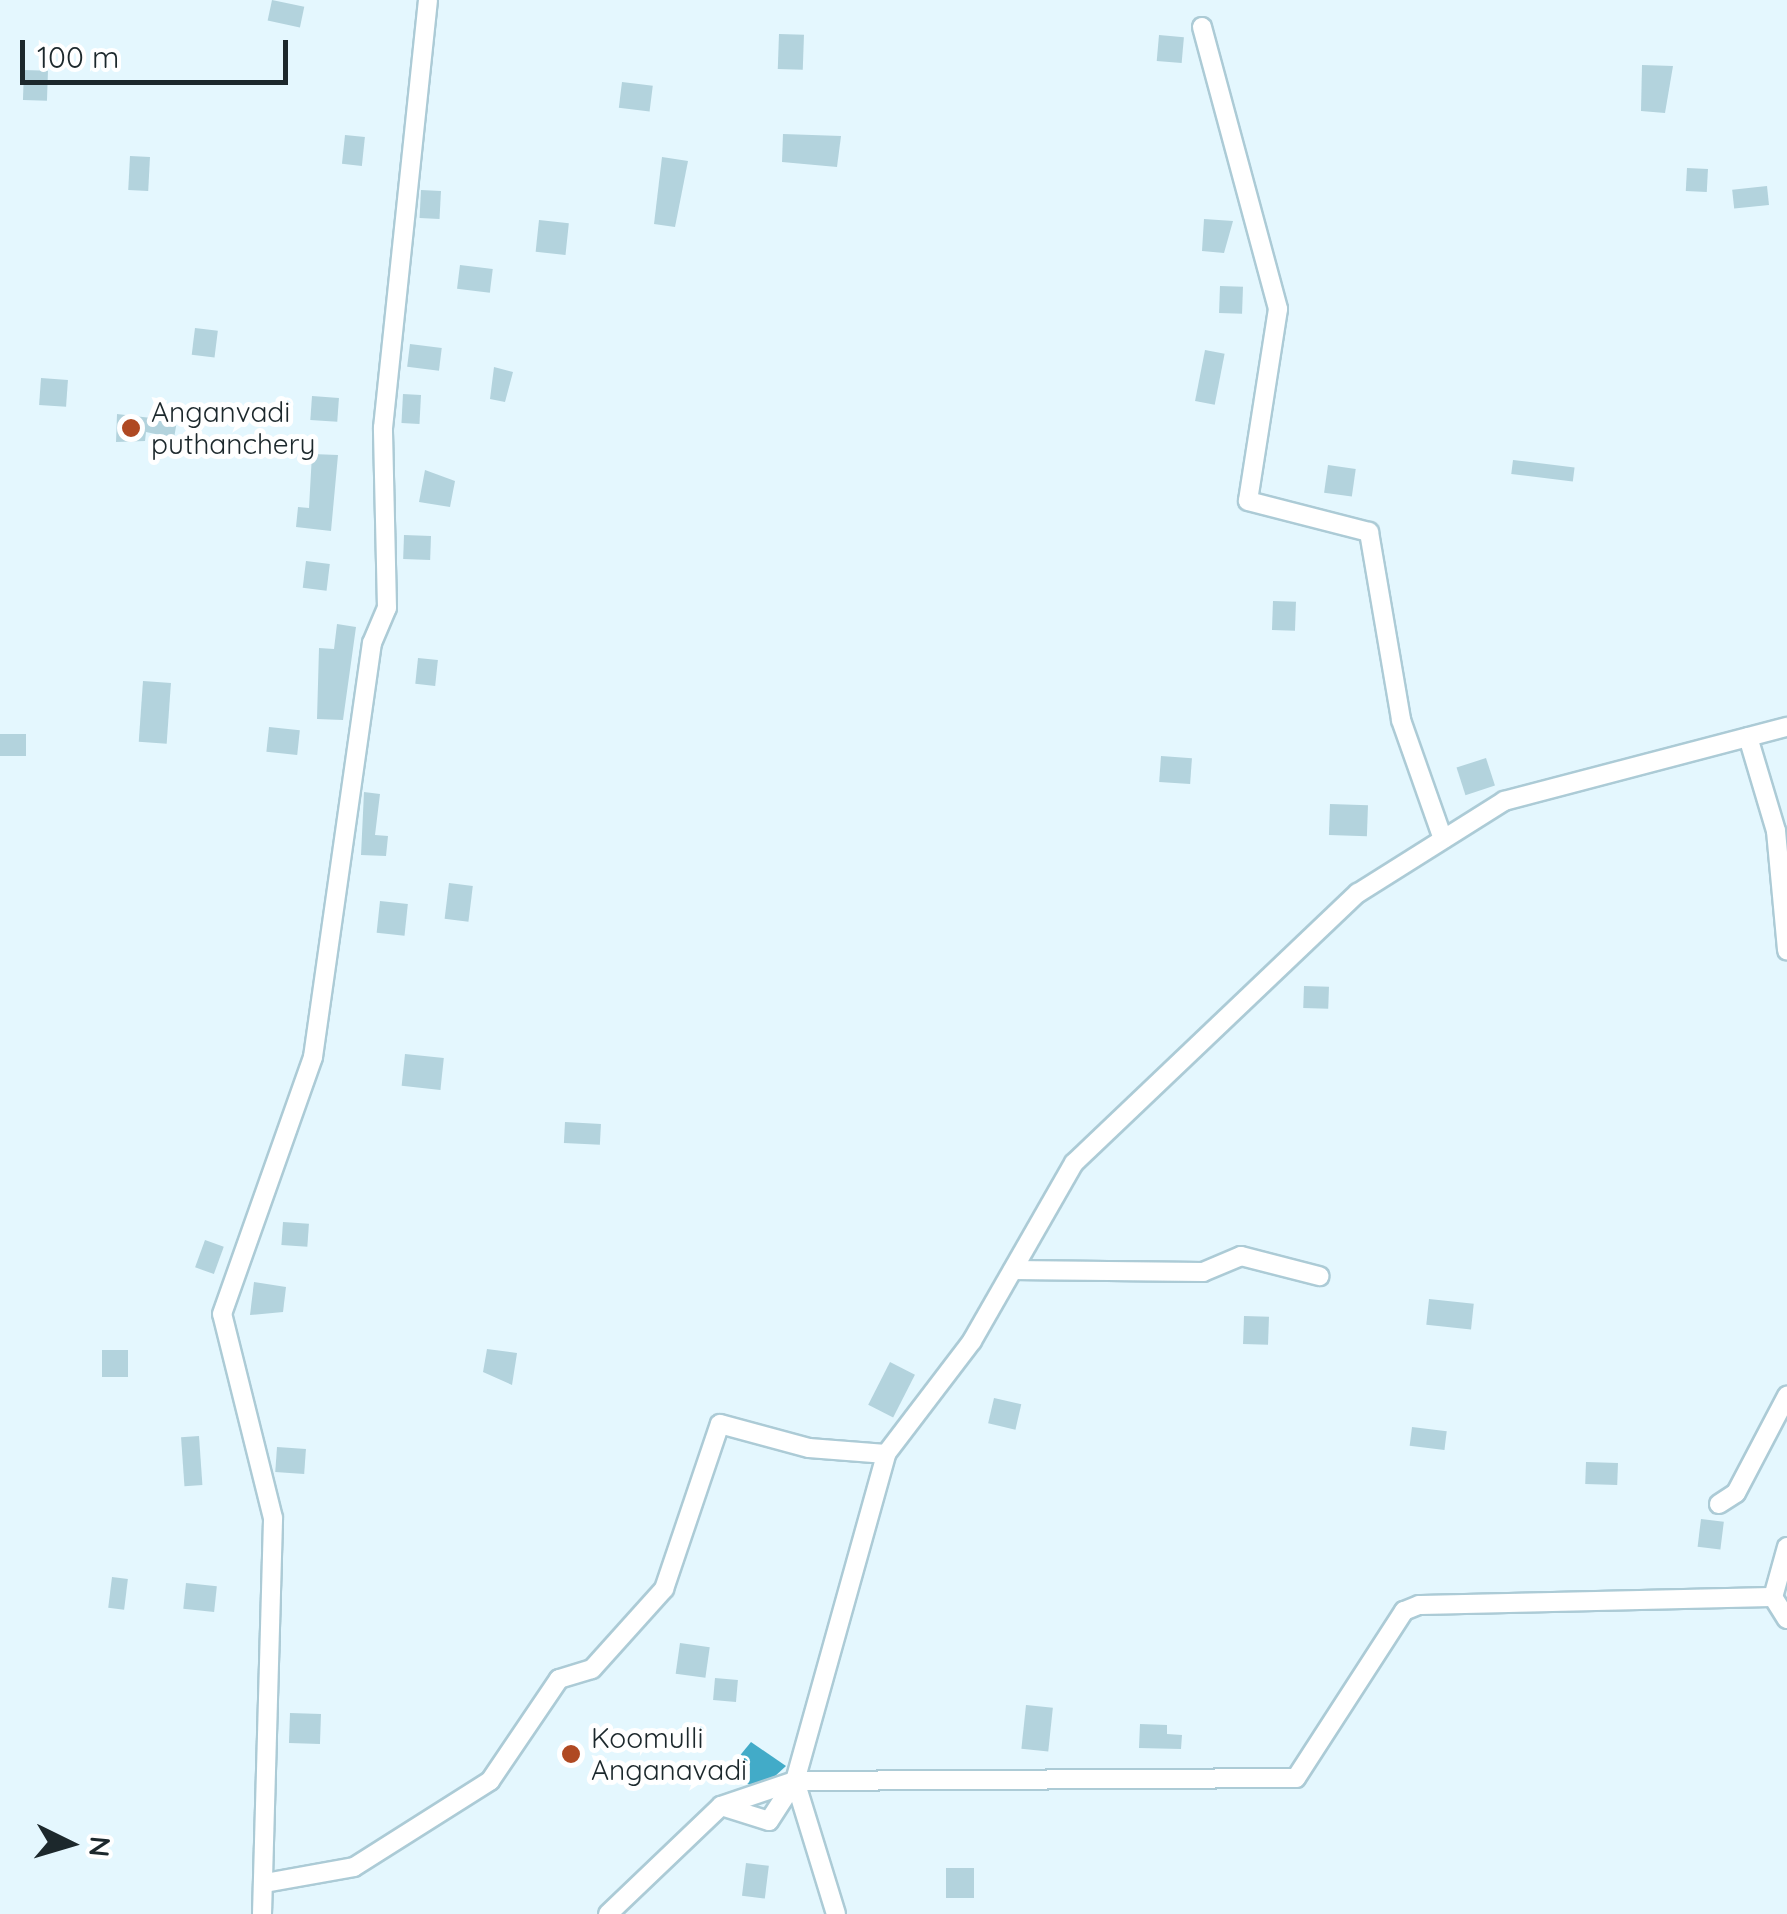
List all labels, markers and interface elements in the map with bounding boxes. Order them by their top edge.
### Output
scale bar [25,20,292,82]
text: 100 m [37,38,119,76]
place label: Anganvadi puthanchery [151,395,315,461]
marker: Anganvadi puthanchery [120,417,142,439]
place label: Koomulli Anganavadi [591,1721,747,1787]
marker: Koomulli Anganavadi [560,1743,582,1765]
north arrow [20,1794,120,1894]
text: N [82,1835,119,1858]

